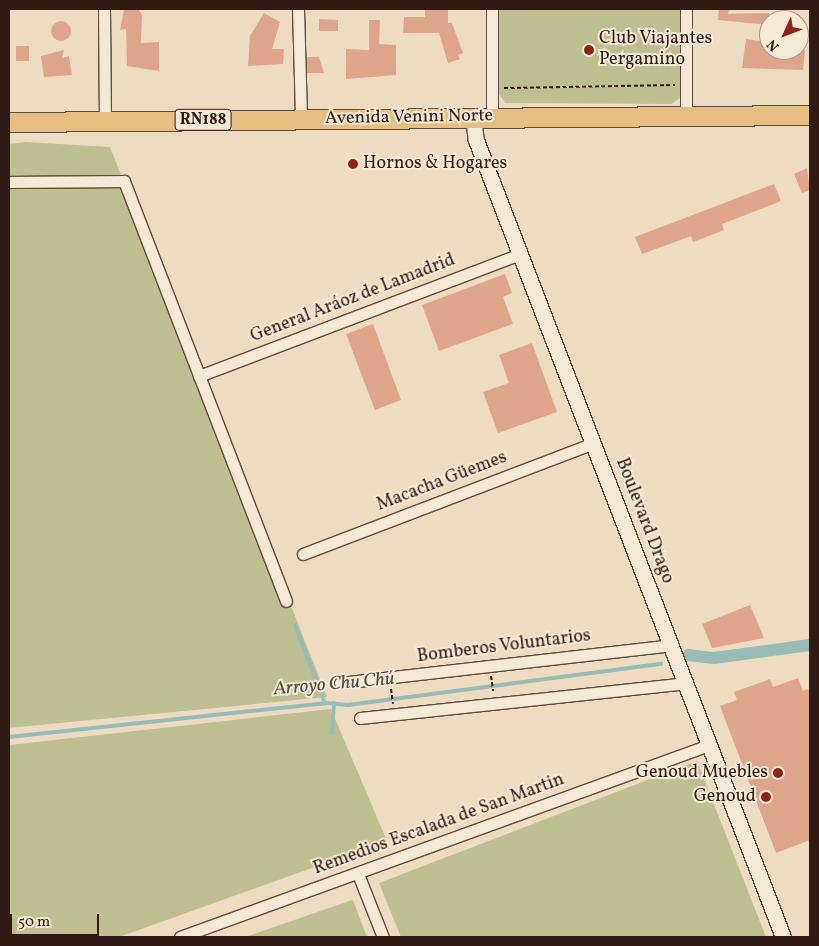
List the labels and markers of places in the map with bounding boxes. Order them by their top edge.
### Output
place label: Club Viajantes Pergamino [599,29,713,72]
marker: Club Viajantes Pergamino [583,44,595,56]
place label: Hornos & Hogares [363,153,507,175]
marker: Hornos & Hogares [347,158,359,170]
place label: Genoud Muebles [636,762,768,784]
marker: Genoud Muebles [772,767,784,779]
place label: Genoud [694,786,756,808]
marker: Genoud [760,791,772,803]

